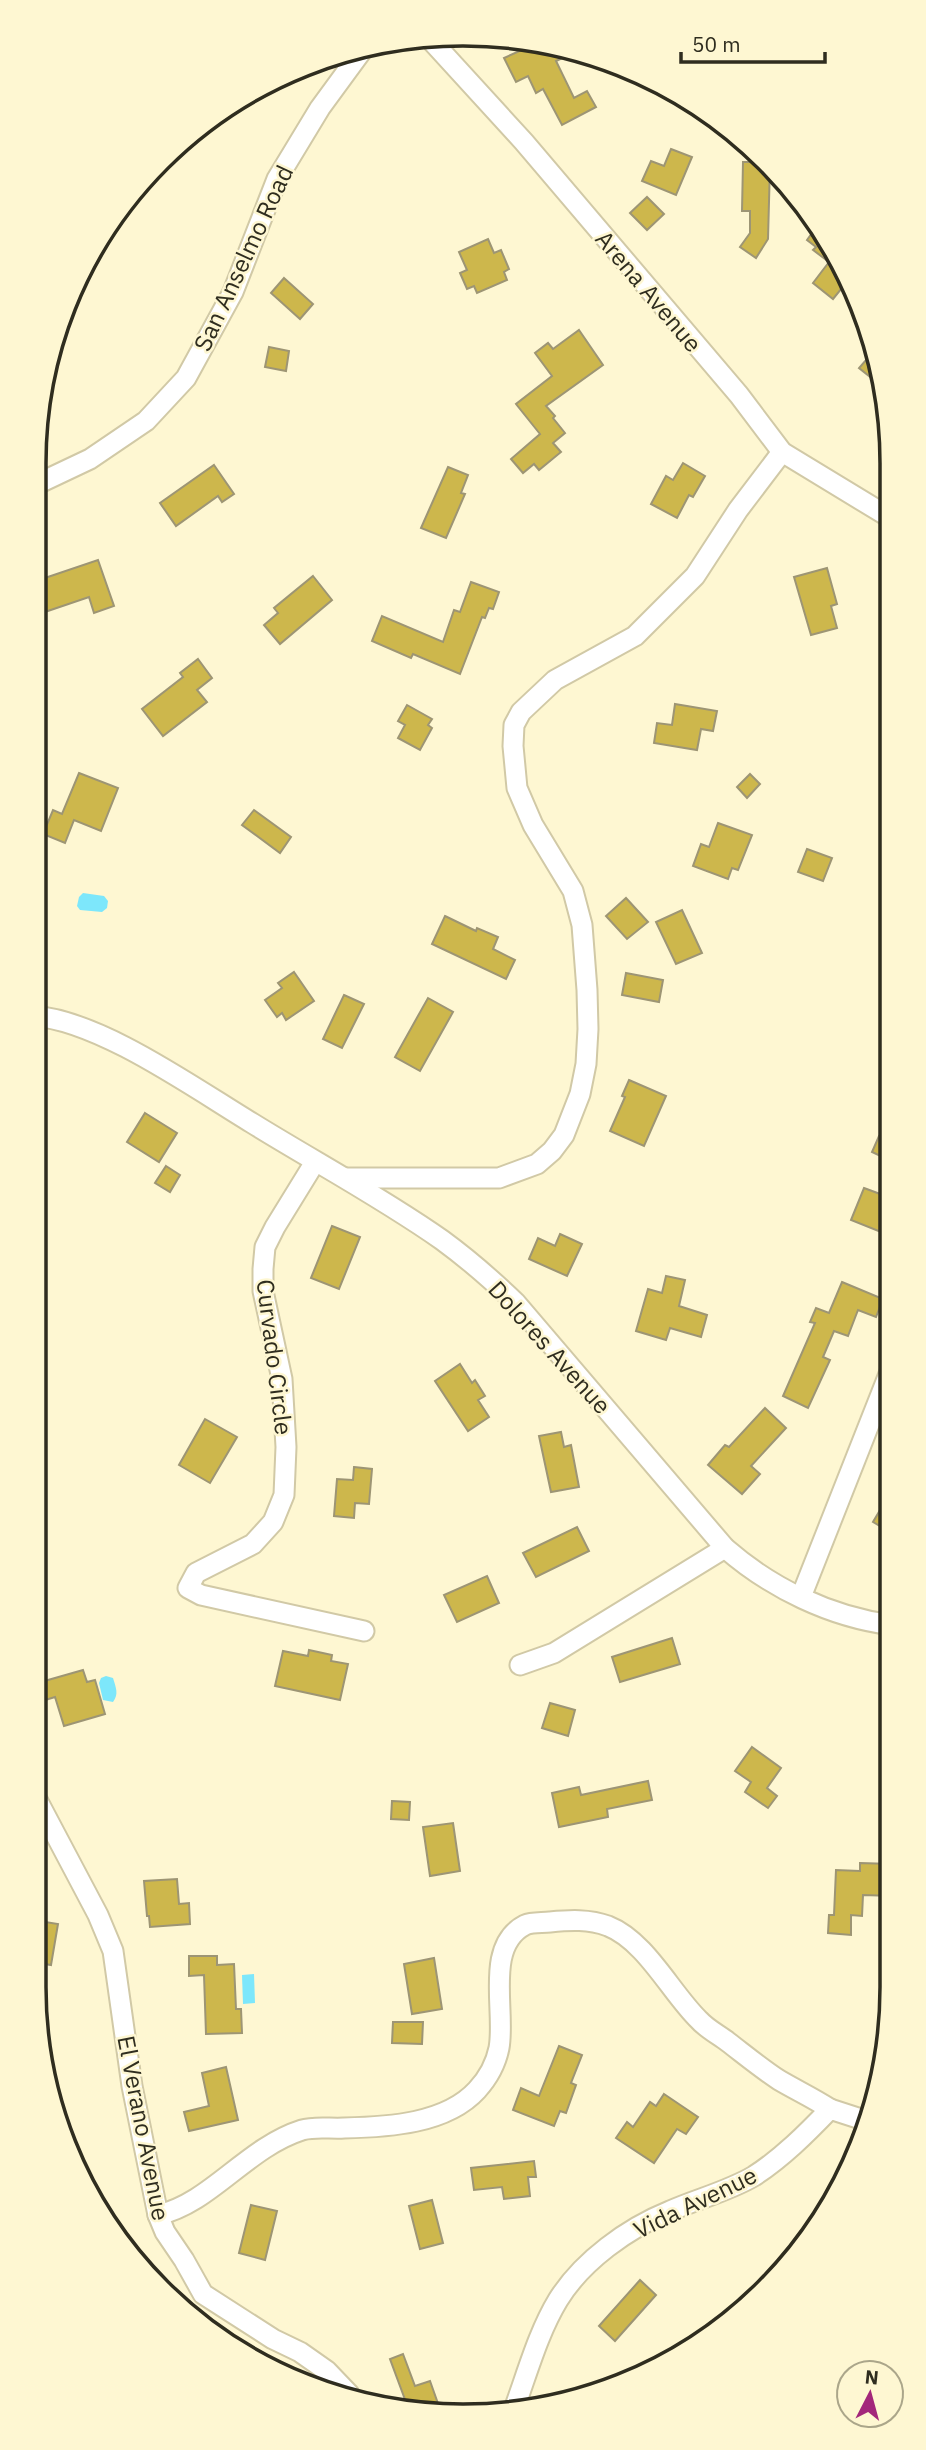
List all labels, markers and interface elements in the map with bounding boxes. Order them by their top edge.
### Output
scale bar [681,21,824,65]
text: 50 m [692,30,741,58]
street label: San Anselmo Road [186,160,300,356]
street label: Arena Avenue [589,223,709,359]
street label: Dolores Avenue [482,1274,618,1420]
street label: Curvado Circle [250,1277,300,1437]
street label: El Verano Avenue [110,2033,178,2223]
street label: Vida Avenue [628,2158,762,2246]
north arrow [835,2359,905,2429]
text: N [864,2364,880,2390]

